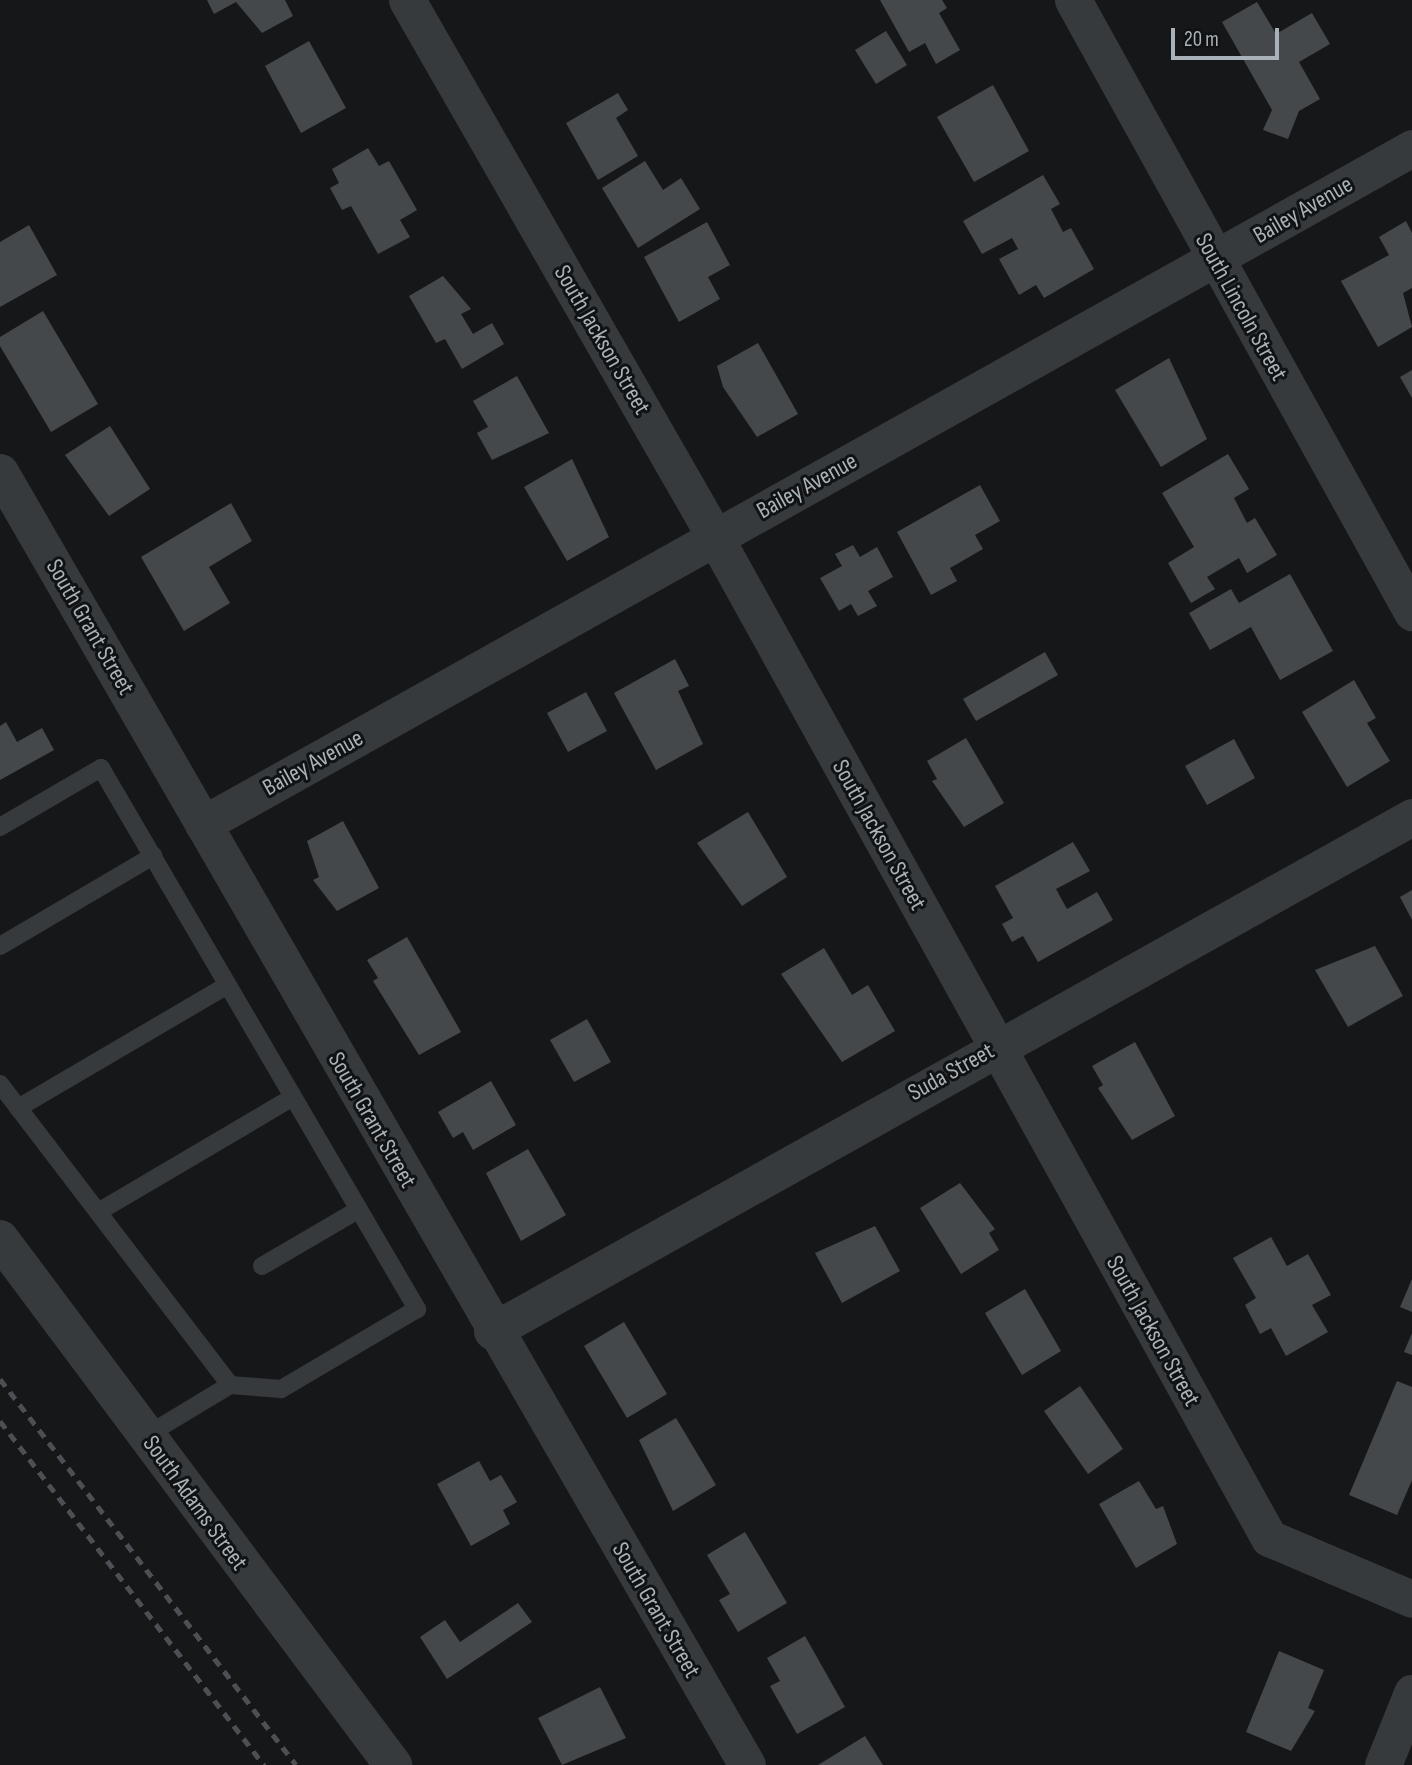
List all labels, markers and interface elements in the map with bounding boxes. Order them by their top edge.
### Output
scale bar [1174,14,1282,58]
text: 20 m [1184,27,1219,52]
street label: Bailey Avenue [1248,170,1358,250]
street label: South Lincoln Street [1189,228,1293,386]
street label: South Jackson Street [548,260,656,420]
street label: Bailey Avenue [752,447,862,525]
street label: South Grant Street [40,554,140,700]
street label: Bailey Avenue [258,724,368,802]
street label: South Jackson Street [826,755,932,915]
street label: Suda Street [903,1037,999,1107]
street label: South Grant Street [322,1047,422,1193]
street label: South Jackson Street [1100,1251,1206,1411]
street label: South Adams Street [137,1430,253,1576]
street label: South Grant Street [606,1537,706,1683]

